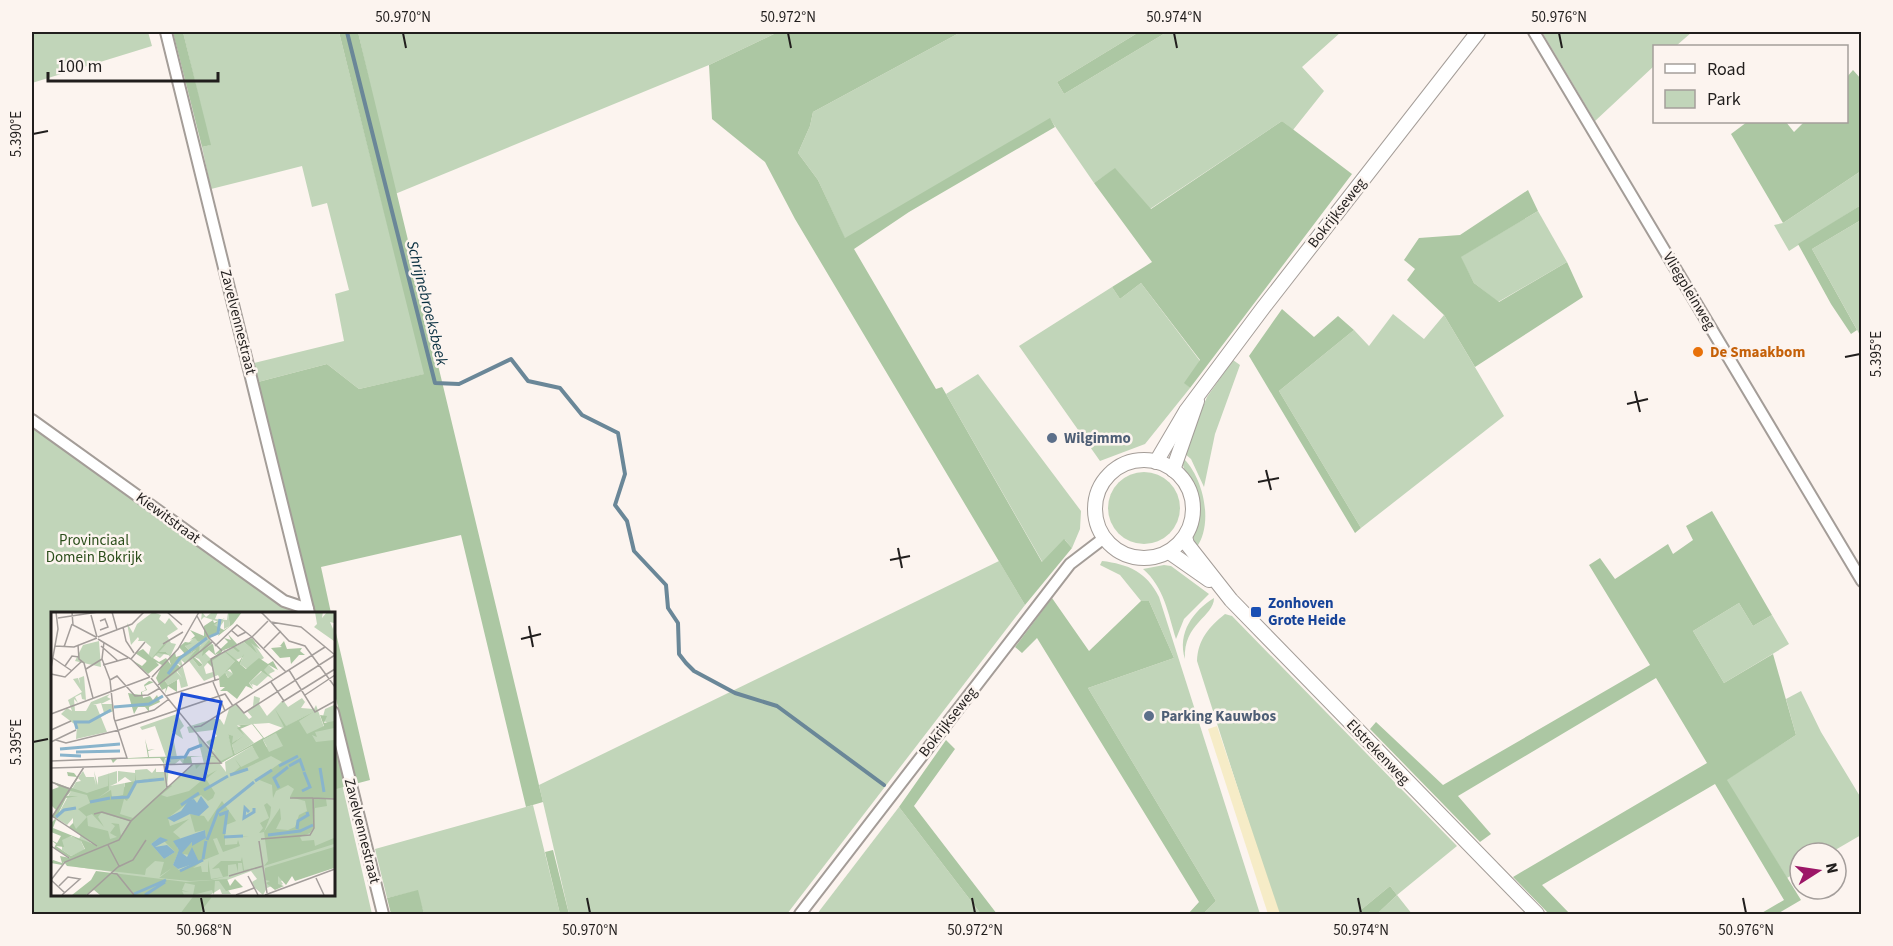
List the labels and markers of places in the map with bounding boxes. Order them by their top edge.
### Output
place label: De Smaakbom [1710,342,1805,363]
marker: De Smaakbom [1691,345,1705,359]
place label: Wilgimmo [1064,428,1131,449]
marker: Wilgimmo [1045,431,1059,445]
place label: Zonhoven Grote Heide [1268,593,1346,631]
marker: Zonhoven Grote Heide [1249,605,1263,619]
place label: Parking Kauwbos [1161,706,1276,727]
marker: Parking Kauwbos [1142,709,1156,723]

